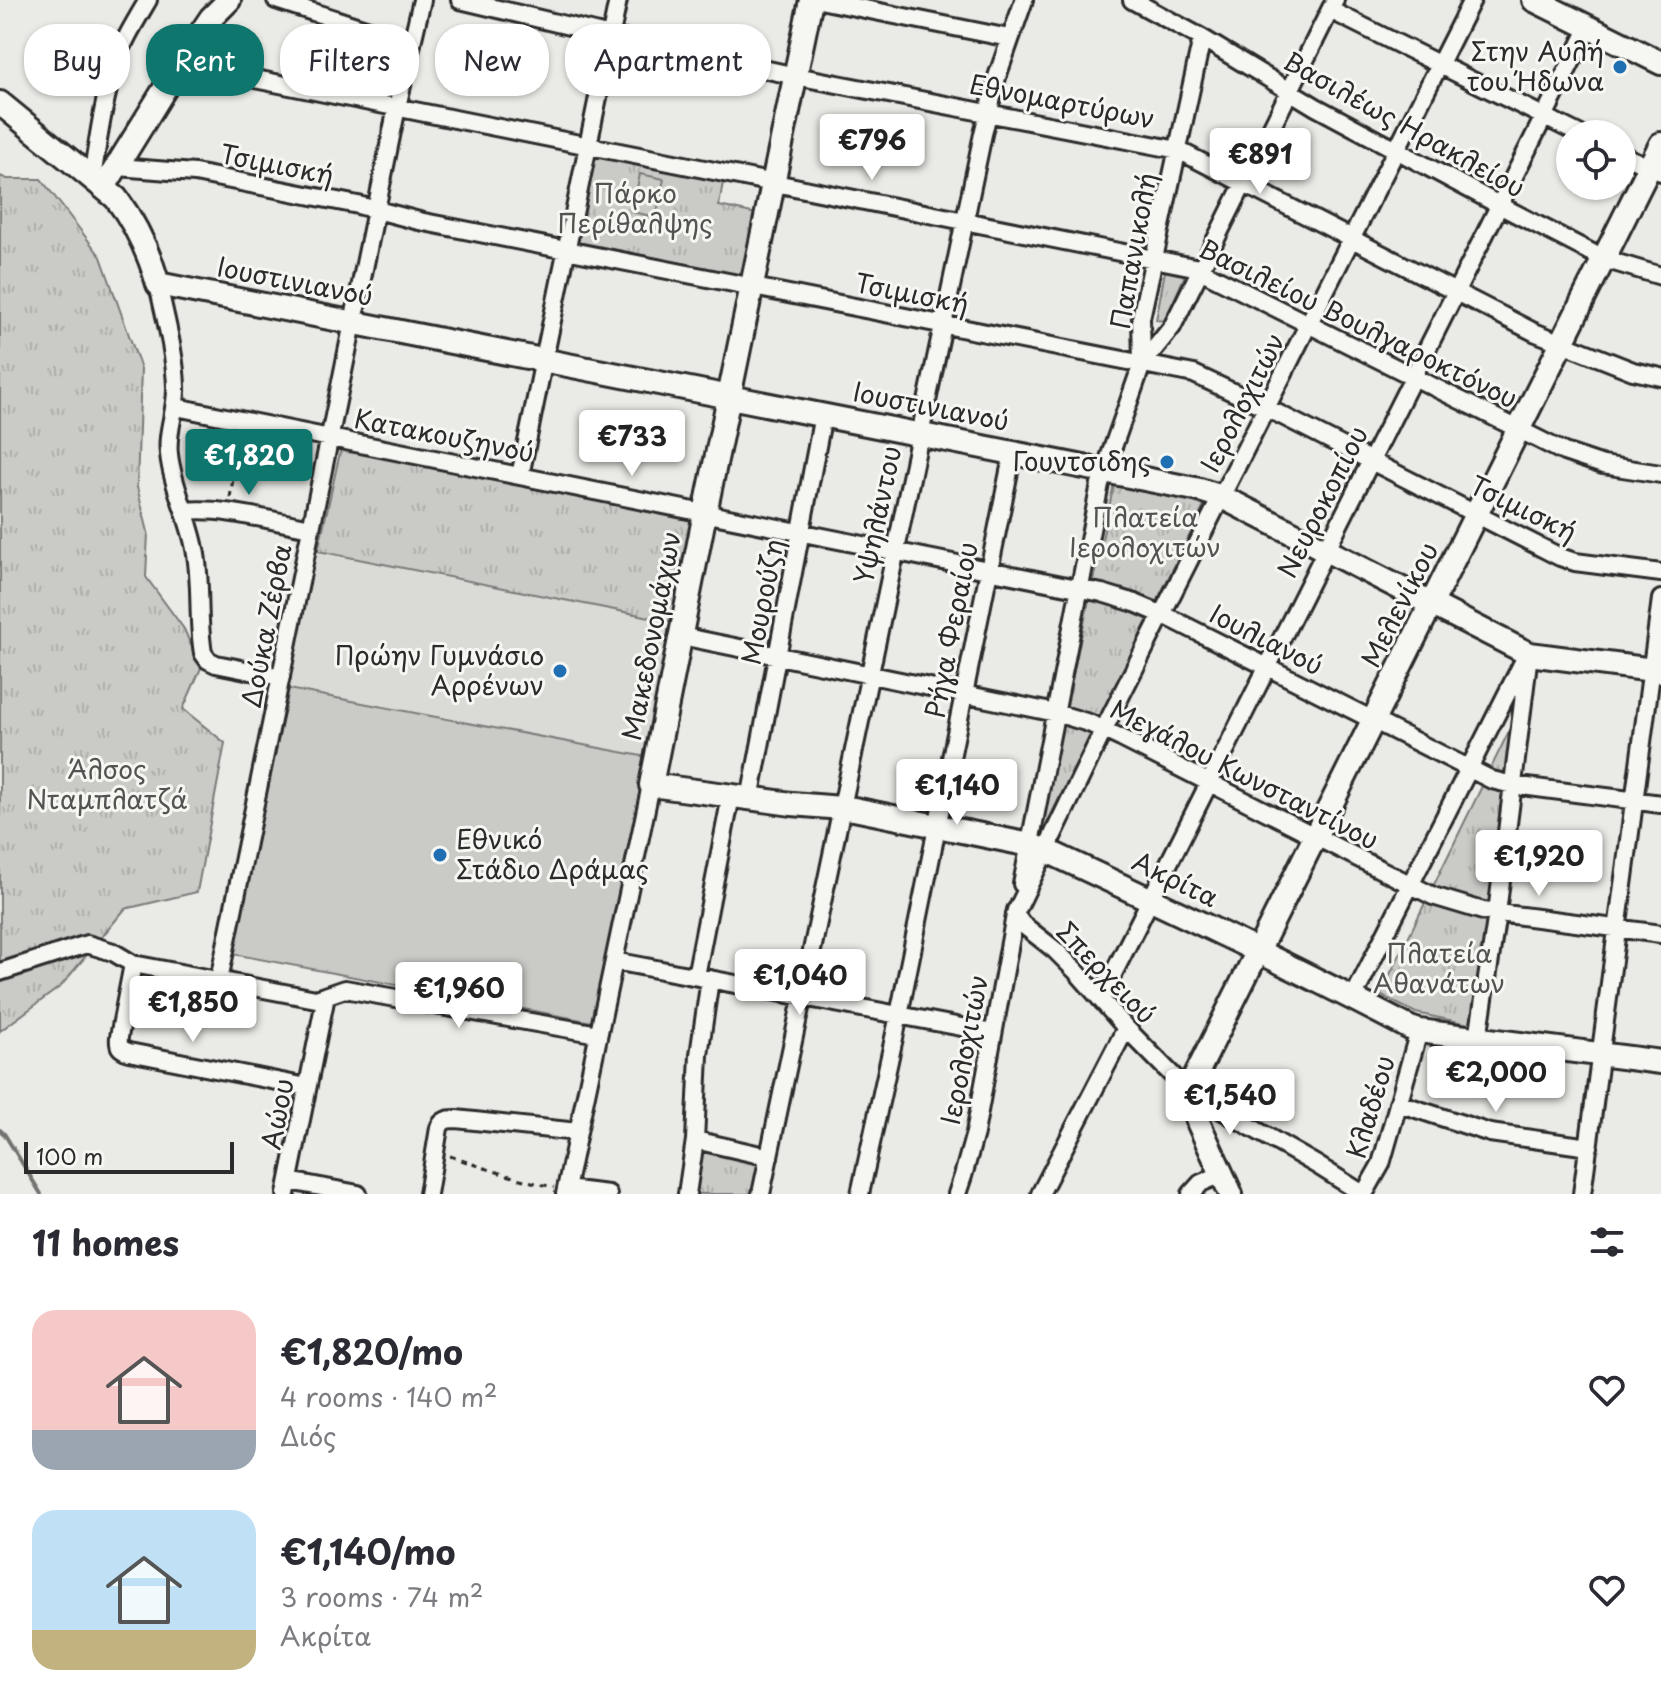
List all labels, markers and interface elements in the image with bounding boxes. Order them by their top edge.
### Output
chip: Buy [24,24,130,96]
chip: Rent [146,24,264,96]
chip: Filters [280,24,419,96]
chip: New [435,24,549,96]
chip: Apartment [565,24,771,96]
place label: Στην Αυλή του Ήδωνα [1467,31,1604,100]
street label: Βασιλέως Ηρακλείου [1277,41,1532,206]
marker: Στην Αυλή του Ήδωνα [1611,58,1629,76]
street label: Εθνομαρτύρων [966,63,1158,138]
pin: €796 [825,114,919,182]
text: €796 [838,120,906,159]
map controls [1556,120,1636,200]
button: locate [1556,120,1636,200]
pin: €891 [1213,128,1307,196]
street label: Τσιμισκή [217,133,337,194]
text: €891 [1228,134,1292,173]
street label: Παπανικολή [1100,170,1165,332]
park label: Πάρκο Περίθαλψης [558,173,712,242]
street label: Βασιλείου Βουλγαροκτόνου [1193,228,1525,417]
street label: Ιουστινιανού [214,246,377,315]
street label: Τσιμισκή [852,262,972,323]
street label: Ιερολοχιτών [1190,326,1294,479]
street label: Ιουστινιανού [850,371,1013,440]
street label: Κατακουζηνού [351,398,538,471]
pin: €733 [585,410,679,478]
text: €733 [597,416,667,455]
street label: Νευροκοπίου [1267,419,1377,584]
pin: €1,820 [184,429,314,497]
text: €1,820 [203,435,295,474]
place label: Γουντσιδης [1013,441,1151,480]
street label: Υψηλάντου [843,442,910,587]
marker: Γουντσιδης [1158,453,1176,471]
street label: Τσιμισκή [1463,465,1584,550]
park label: Πλατεία Ιερολοχιτών [1069,497,1221,566]
street label: Μακεδονομάχων [611,528,690,744]
street label: Μουρούζη [730,535,793,668]
street label: Μελενίκου [1350,535,1447,674]
street label: Ρήγα Φεραίου [914,538,987,721]
street label: Δούκα Ζέρβα [231,541,300,711]
street label: Ιουλιανού [1203,593,1330,684]
place label: Πρώην Γυμνάσιο Αρρένων [335,635,544,704]
marker: Πρώην Γυμνάσιο Αρρένων [551,662,569,680]
street label: Μεγάλου Κωνσταντίνου [1104,689,1386,858]
park label: Άλσος Νταμπλατζά [26,749,188,818]
pin: €1,140 [892,759,1022,827]
text: €1,140 [914,765,1000,804]
place label: Εθνικό Στάδιο Δράμας [456,819,649,888]
pin: €1,920 [1474,830,1604,898]
text: €1,920 [1494,836,1584,875]
street label: Ακρίτα [1126,841,1225,916]
marker: Εθνικό Στάδιο Δράμας [431,846,449,864]
street label: Σπερχειού [1048,912,1166,1032]
park label: Πλατεία Αθανάτων [1373,933,1505,1002]
pin: €1,040 [735,949,865,1017]
text: €1,040 [753,955,847,994]
pin: €1,960 [394,962,524,1030]
text: €1,960 [413,968,505,1007]
street label: Ιερολοχιτών [930,971,997,1128]
pin: €1,850 [128,976,258,1044]
text: €1,850 [147,982,239,1021]
pin: €2,000 [1431,1046,1561,1114]
street label: Κλαδέου [1335,1050,1404,1163]
text: €2,000 [1445,1052,1547,1091]
pin: €1,540 [1165,1069,1295,1137]
street label: Αώου [251,1075,303,1153]
text: €1,540 [1184,1075,1276,1114]
scale bar [24,1138,234,1174]
text: 100 m [36,1139,103,1172]
text: 11 homes [32,1216,179,1268]
icon: filters [1585,1220,1629,1264]
text: €1,820/mo [280,1325,463,1377]
icon: home [96,1342,192,1438]
icon: heart [1585,1368,1629,1412]
text: 4 rooms · 140 m² [280,1377,498,1416]
text: Διός [280,1416,336,1455]
text: €1,140/mo [280,1525,455,1577]
icon: home [96,1542,192,1638]
icon: heart [1585,1568,1629,1612]
text: 3 rooms · 74 m² [280,1577,484,1616]
text: Ακρίτα [280,1616,371,1655]

